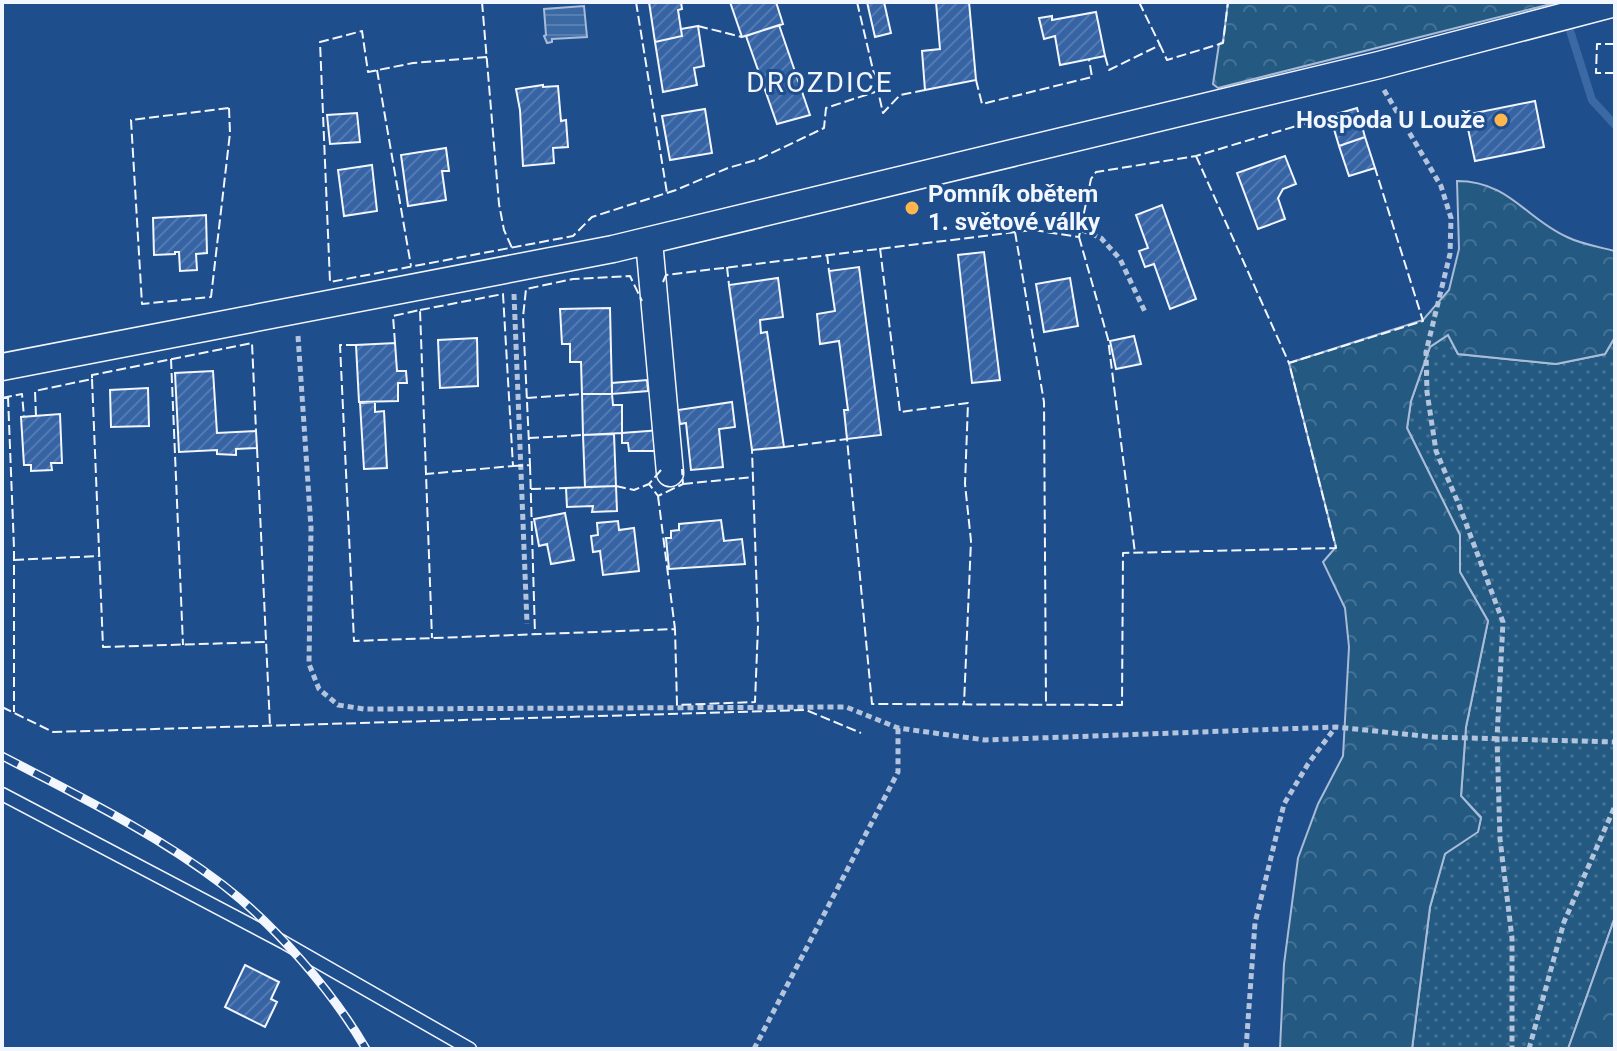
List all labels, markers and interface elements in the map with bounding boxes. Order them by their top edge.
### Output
district label: DROZDICE [746,66,894,99]
place label: Hospoda U Louže [1296,106,1485,134]
marker: Hospoda U Louže [1492,111,1510,129]
place label: Pomník obětem 1. světové války [928,180,1101,236]
marker: Pomník obětem 1. světové války [903,199,921,217]

